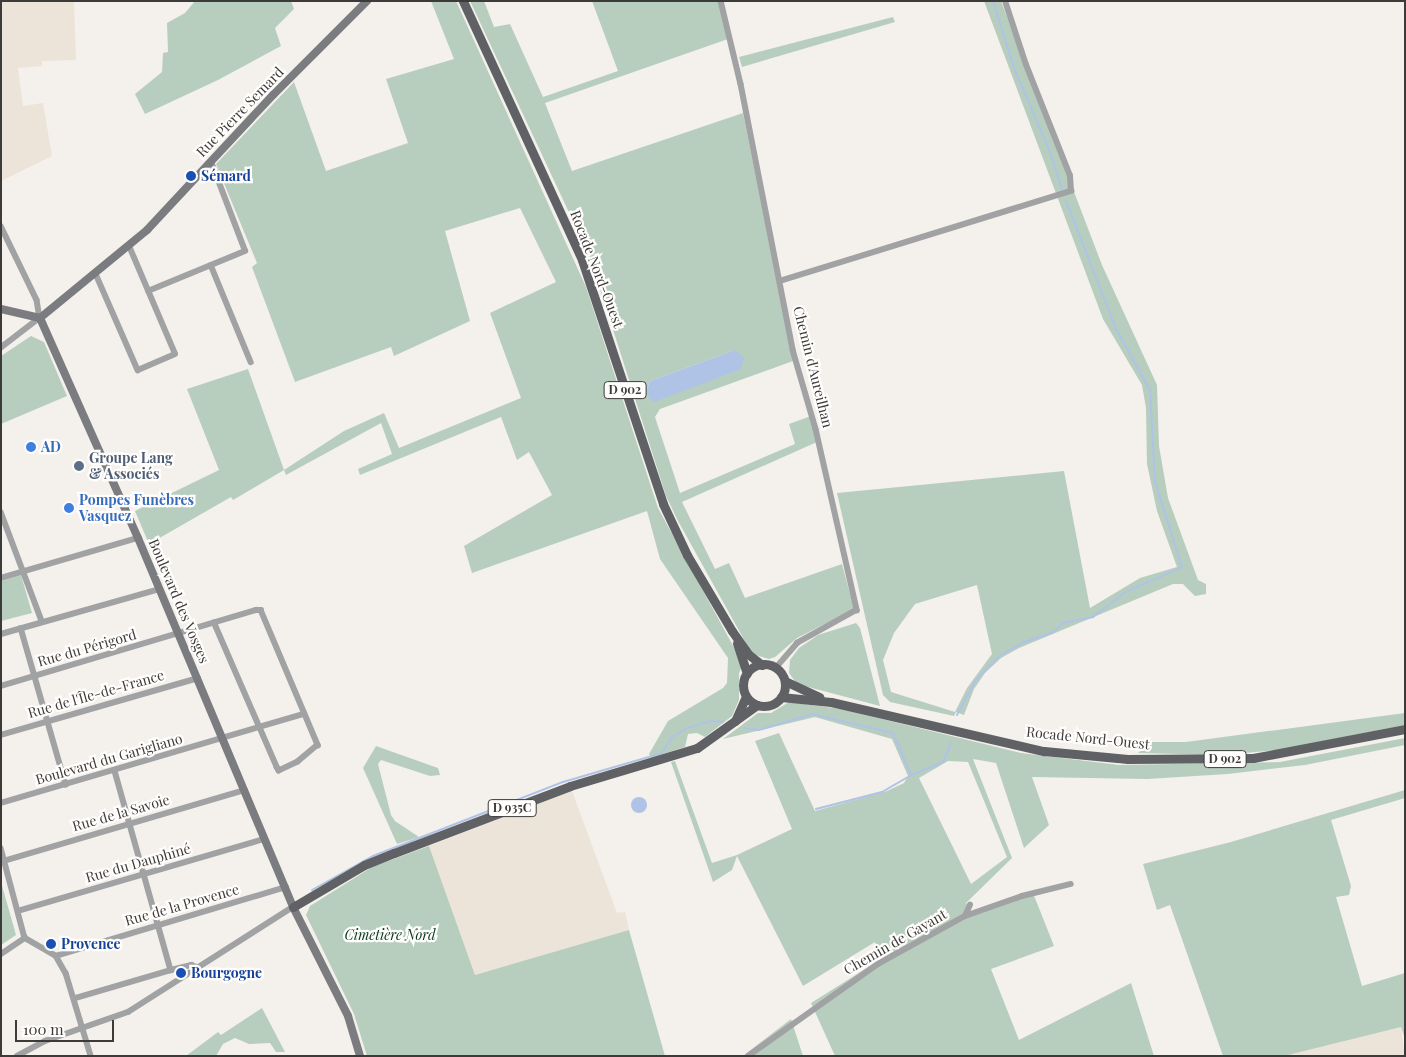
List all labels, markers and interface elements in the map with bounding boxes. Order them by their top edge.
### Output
street label: Rue Pierre Semard [193,64,287,160]
place label: Sémard [201,168,251,184]
marker: Sémard [185,170,197,182]
street label: Rocade Nord-Ouest [567,208,627,330]
street label: Chemin d'Aureilhan [790,305,836,429]
road number: D 902 [602,380,648,400]
place label: AD [41,439,61,455]
marker: AD [25,441,37,453]
place label: Groupe Lang & Associés [89,450,173,482]
marker: Groupe Lang & Associés [73,460,85,472]
place label: Pompes Funèbres Vasquez [79,492,194,524]
marker: Pompes Funèbres Vasquez [63,502,75,514]
street label: Boulevard des Vosges [145,536,213,666]
street label: Rue du Périgord [36,626,138,670]
street label: Rue de l'Île-de-France [26,666,166,722]
street label: Rocade Nord-Ouest [1025,723,1151,753]
street label: Boulevard du Garigliano [34,730,184,788]
road number: D 902 [1202,750,1248,769]
street label: Rue de la Savoie [70,791,172,835]
road number: D 935C [487,798,537,818]
street label: Rue du Dauphiné [83,840,193,886]
street label: Rue de la Provence [123,881,241,929]
street label: Chemin de Gayant [841,906,949,978]
park label: Cimetière Nord [344,927,436,943]
place label: Provence [61,936,121,952]
marker: Provence [45,938,57,950]
place label: Bourgogne [191,965,262,981]
marker: Bourgogne [175,967,187,979]
scale bar [18,1010,116,1042]
text: 100 m [23,1019,64,1039]

